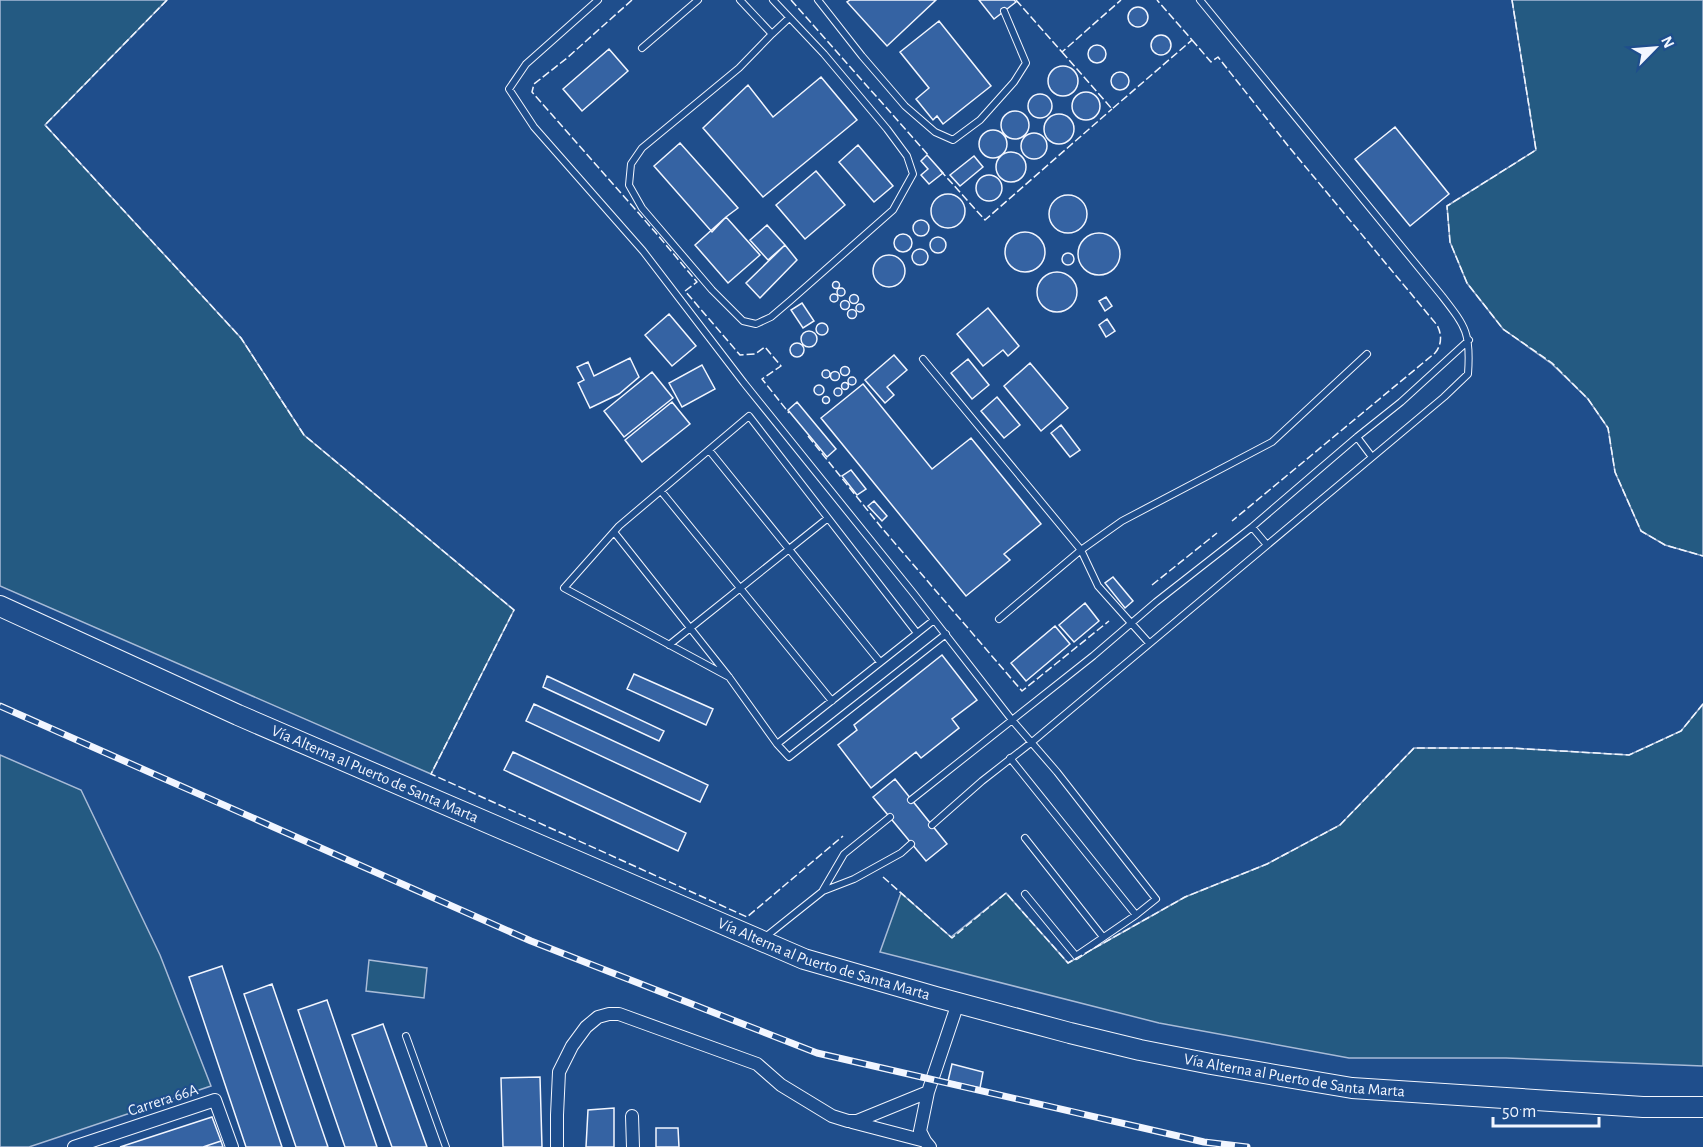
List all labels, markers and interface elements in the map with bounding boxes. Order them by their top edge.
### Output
north arrow [1625,18,1685,78]
text: N [1658,34,1677,51]
street label: Vía Alterna al Puerto de Santa Marta [269,722,481,826]
street label: Vía Alterna al Puerto de Santa Marta [715,915,932,1003]
street label: Vía Alterna al Puerto de Santa Marta [1182,1051,1406,1099]
street label: Carrera 66A [126,1081,200,1119]
scale bar [1493,1090,1600,1128]
text: 50 m [1502,1103,1536,1121]

